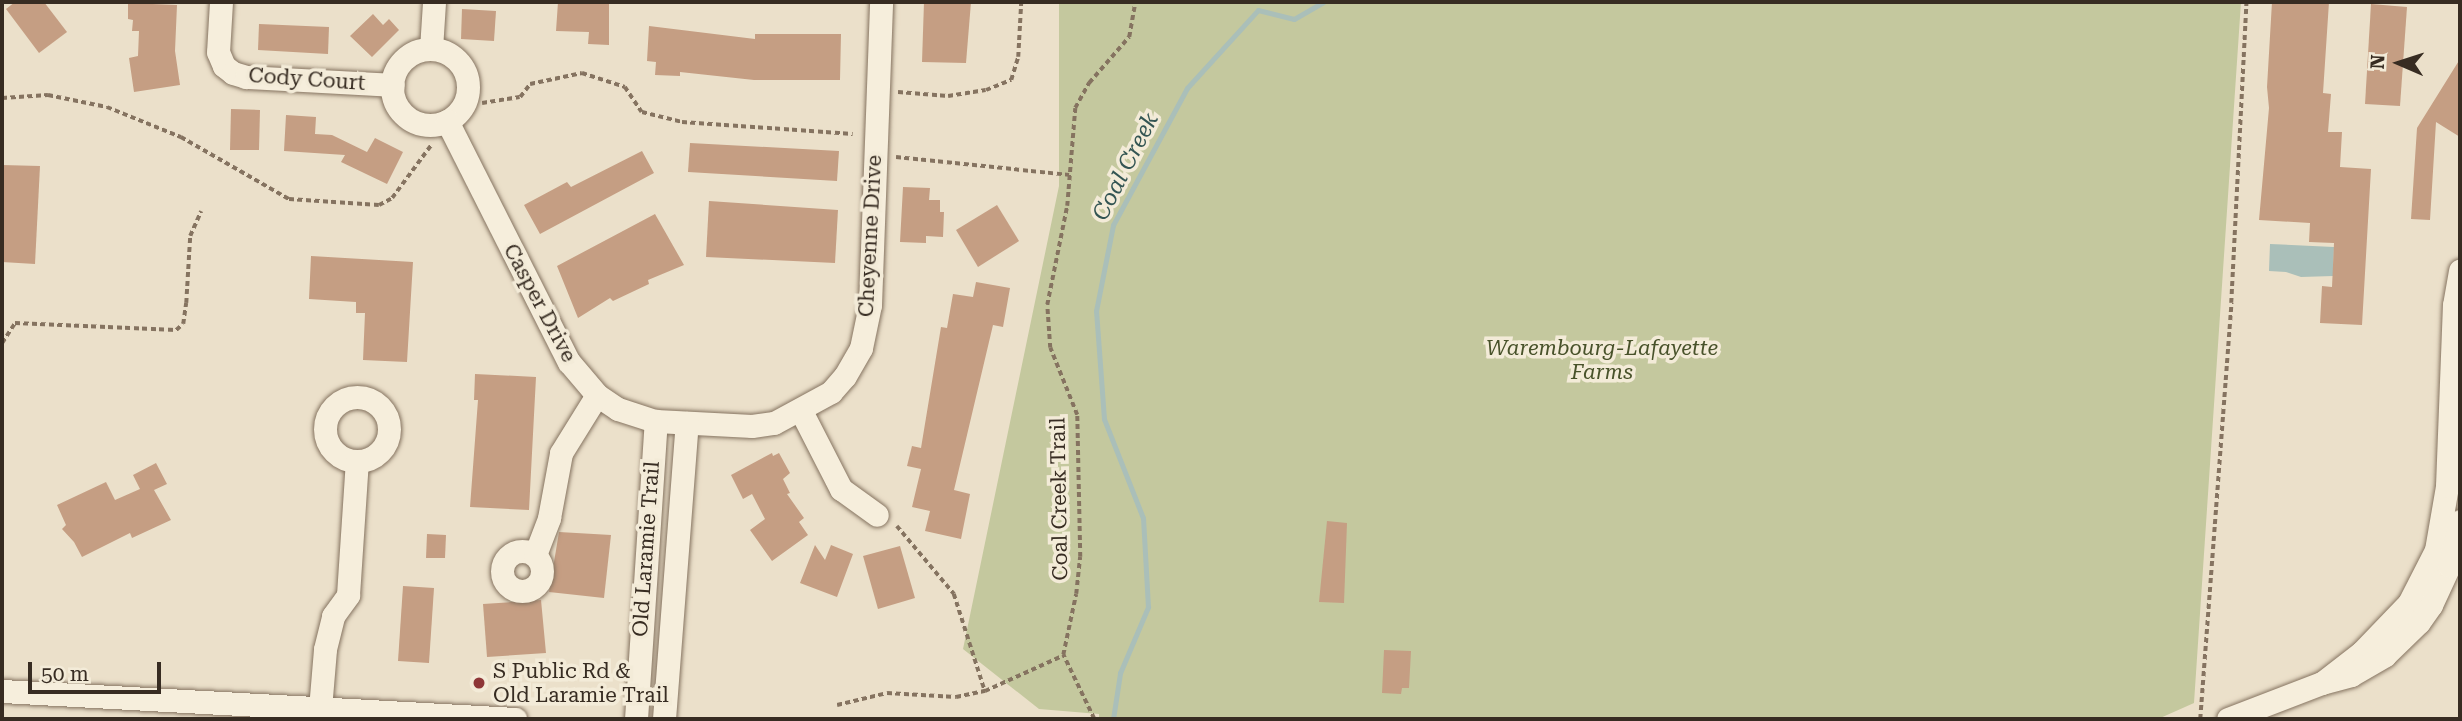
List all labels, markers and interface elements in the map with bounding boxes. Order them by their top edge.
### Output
north arrow [2364,28,2434,98]
text: N [2366,54,2389,70]
street label: Cody Court [248,62,366,96]
water label: Coal Creek [1087,108,1165,226]
street label: Cheyenne Drive [853,154,887,318]
street label: Casper Drive [498,240,582,366]
park label: Warembourg-Lafayette Farms [1486,335,1718,385]
street label: Coal Creek Trail [1045,417,1073,581]
street label: Old Laramie Trail [627,460,665,638]
scale bar [32,648,164,692]
place label: S Public Rd & Old Laramie Trail [493,658,669,708]
text: 50 m [41,662,89,686]
marker: S Public Rd & Old Laramie Trail [471,675,487,691]

